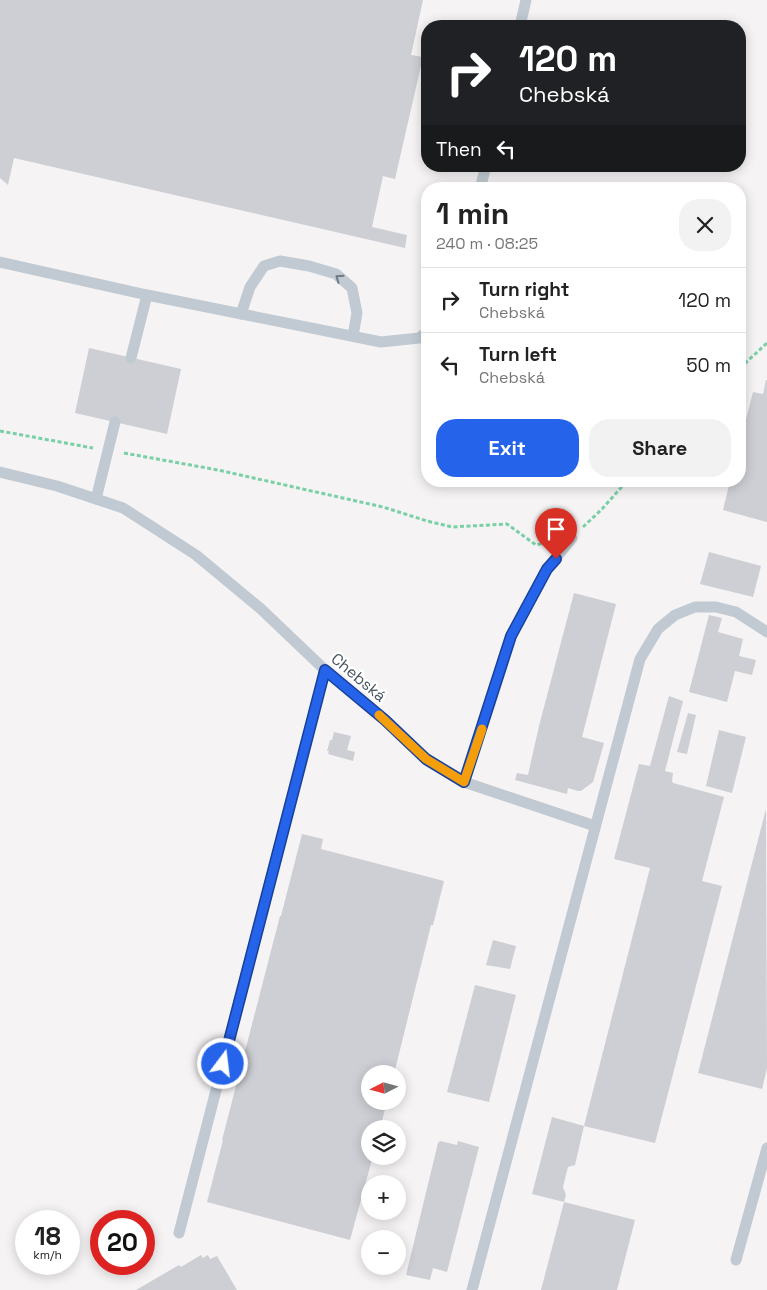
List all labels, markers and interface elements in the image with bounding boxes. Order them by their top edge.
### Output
text: 120 m [519,37,617,81]
icon: right [436,40,501,105]
text: Chebská [519,80,610,108]
icon: left [492,135,520,163]
text: Then [436,137,482,162]
text: 1 min [436,194,509,233]
button: close [679,199,731,251]
text: 240 m · 08:25 [436,233,538,254]
one-way arrow [335,274,344,284]
text: Turn right [479,277,569,302]
icon: right [436,286,464,314]
text: 120 m [678,288,731,313]
text: Chebská [479,302,545,323]
text: Turn left [479,342,557,367]
icon: left [436,351,464,379]
text: 50 m [686,353,731,378]
text: Chebská [479,367,545,388]
button: Exit [436,419,579,477]
button: Share [589,419,731,477]
pin [535,508,577,559]
icon: arrive [542,515,570,543]
street label: Chebská [327,648,391,707]
position arrow [196,1037,248,1089]
north arrow [361,1065,406,1110]
map controls [361,1065,406,1275]
button: layers [361,1120,406,1165]
button: + [361,1175,406,1220]
speed limit sign: 20 [90,1210,155,1275]
text: 18 [34,1220,61,1252]
button: − [361,1230,406,1275]
text: km/h [33,1247,62,1263]

